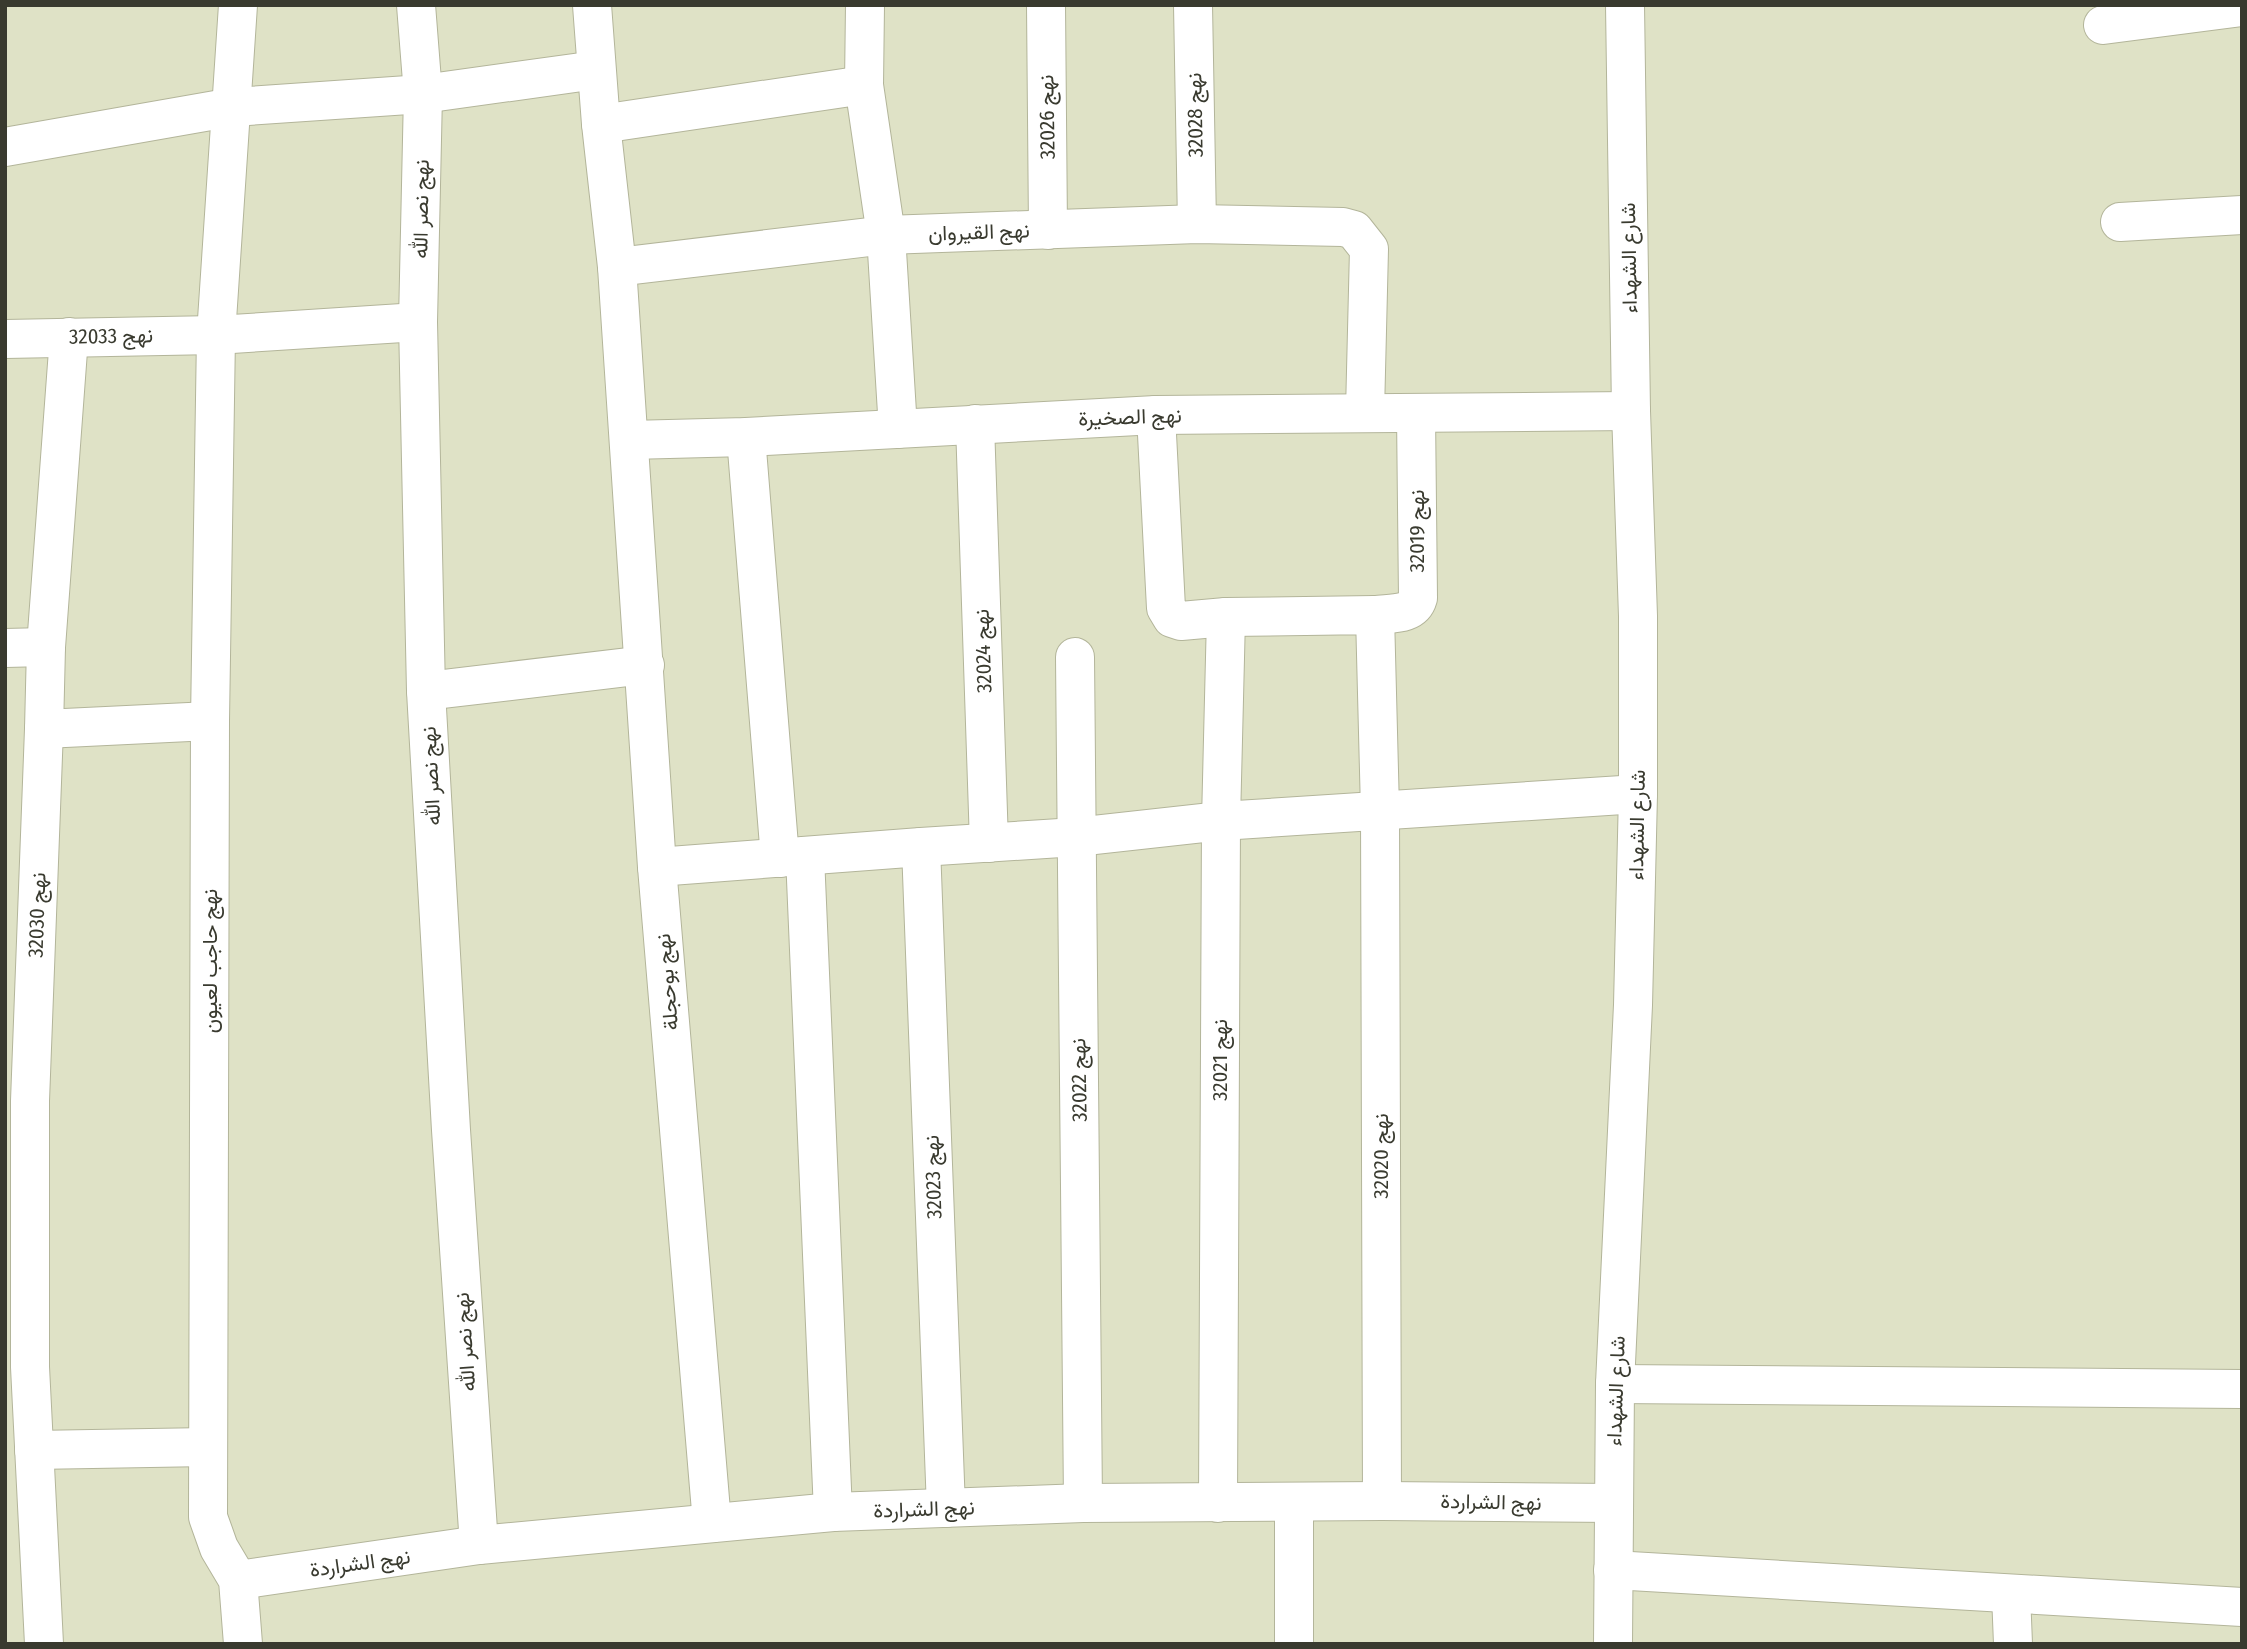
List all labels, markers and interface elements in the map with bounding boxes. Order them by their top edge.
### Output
street label: نهج 32028 [1181,72,1210,158]
street label: نهج 32026 [1033,74,1062,160]
street label: نهج نصر الله [407,159,436,259]
street label: شارع الشهداء [1615,202,1644,314]
street label: نهج القيروان [928,217,1030,248]
street label: نهج 32033 [69,322,153,351]
street label: نهج الصخيرة [1078,402,1182,433]
street label: نهج 32019 [1404,489,1431,573]
street label: نهج 32024 [969,608,998,693]
street label: نهج نصر الله [415,726,448,826]
street label: شارع الشهداء [1623,769,1652,881]
street label: نهج 32030 [23,872,52,958]
street label: نهج حاجب لعيون [197,889,224,1033]
street label: نهج بوحجلة [650,932,685,1032]
street label: نهج 32021 [1207,1019,1234,1101]
street label: نهج 32022 [1065,1038,1094,1122]
street label: نهج 32020 [1368,1113,1395,1199]
street label: نهج 32023 [919,1135,948,1219]
street label: نهج نصر الله [449,1291,482,1392]
street label: شارع الشهداء [1601,1335,1632,1447]
street label: نهج الشراردة [1440,1488,1542,1517]
street label: نهج الشراردة [873,1494,975,1525]
street label: نهج الشراردة [308,1543,412,1584]

